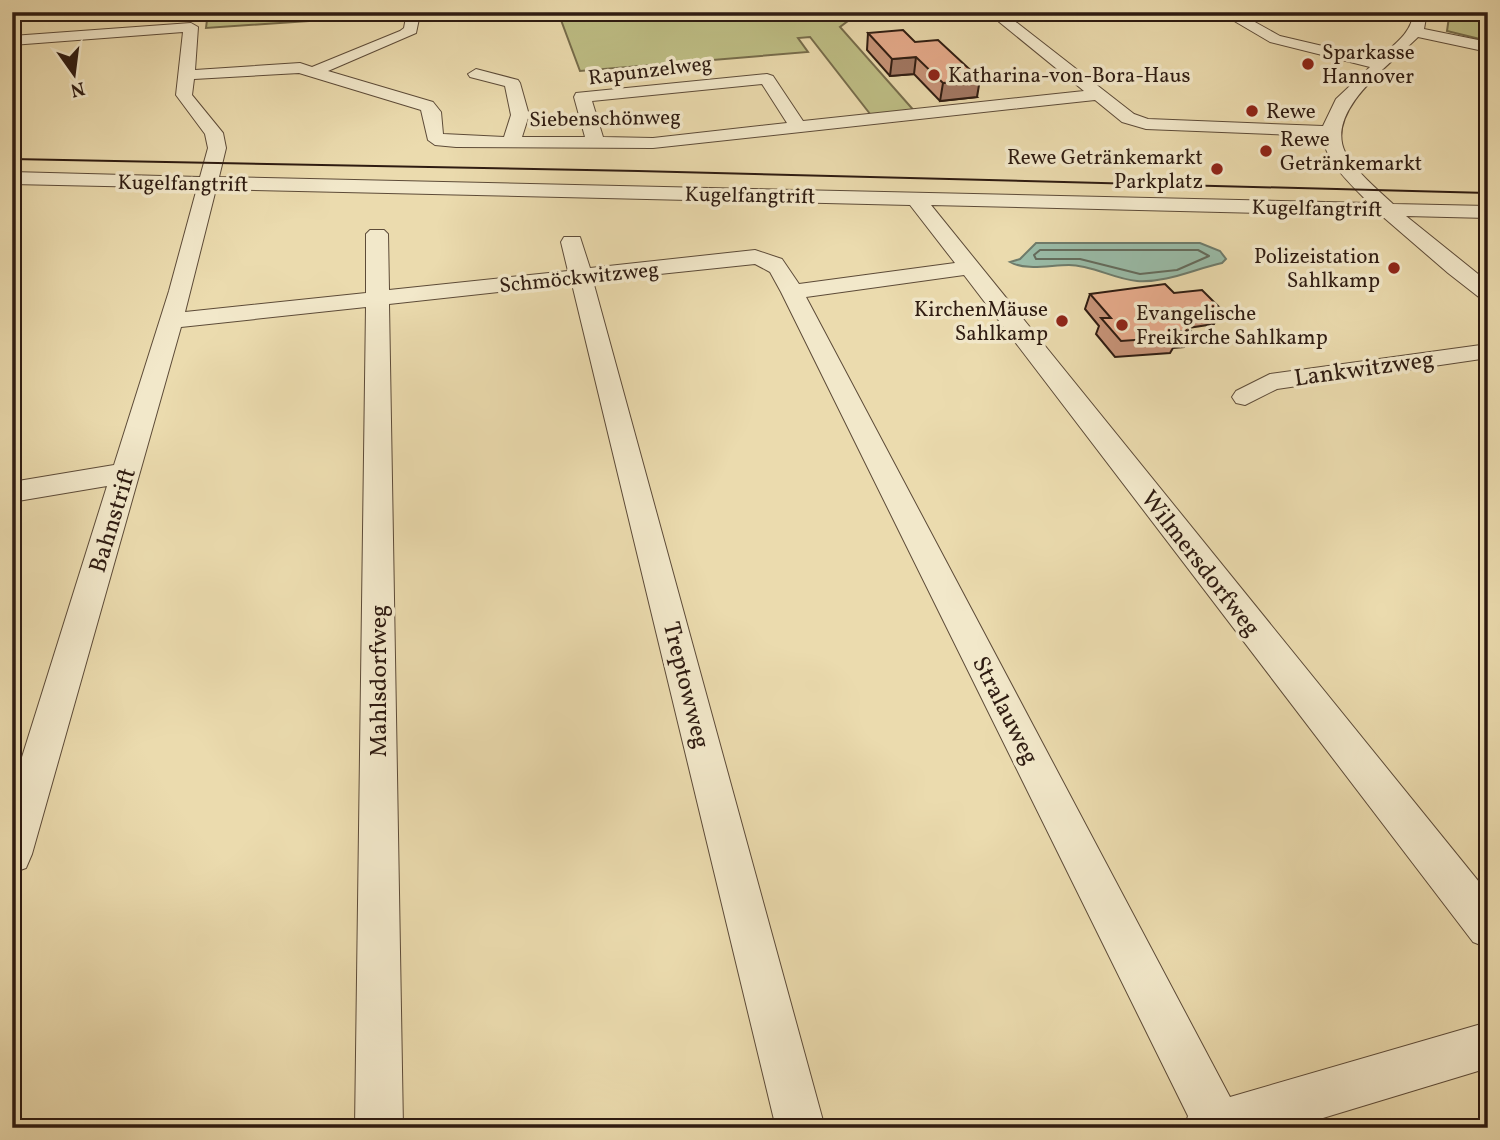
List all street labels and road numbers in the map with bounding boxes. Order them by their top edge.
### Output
street label: Rapunzelweg [587,49,714,93]
street label: Siebenschönweg [529,104,681,135]
street label: Kugelfangtrift [117,169,249,200]
street label: Kugelfangtrift [684,181,816,212]
street label: Kugelfangtrift [1251,194,1383,225]
street label: Schmöckwitzweg [498,256,660,301]
street label: Lankwitzweg [1292,343,1436,397]
street label: Bahnstrift [82,464,146,577]
street label: Wilmersdorfweg [1131,484,1267,645]
street label: Mahlsdorfweg [363,605,397,757]
street label: Treptowweg [653,619,717,752]
street label: Stralauweg [962,651,1046,771]

